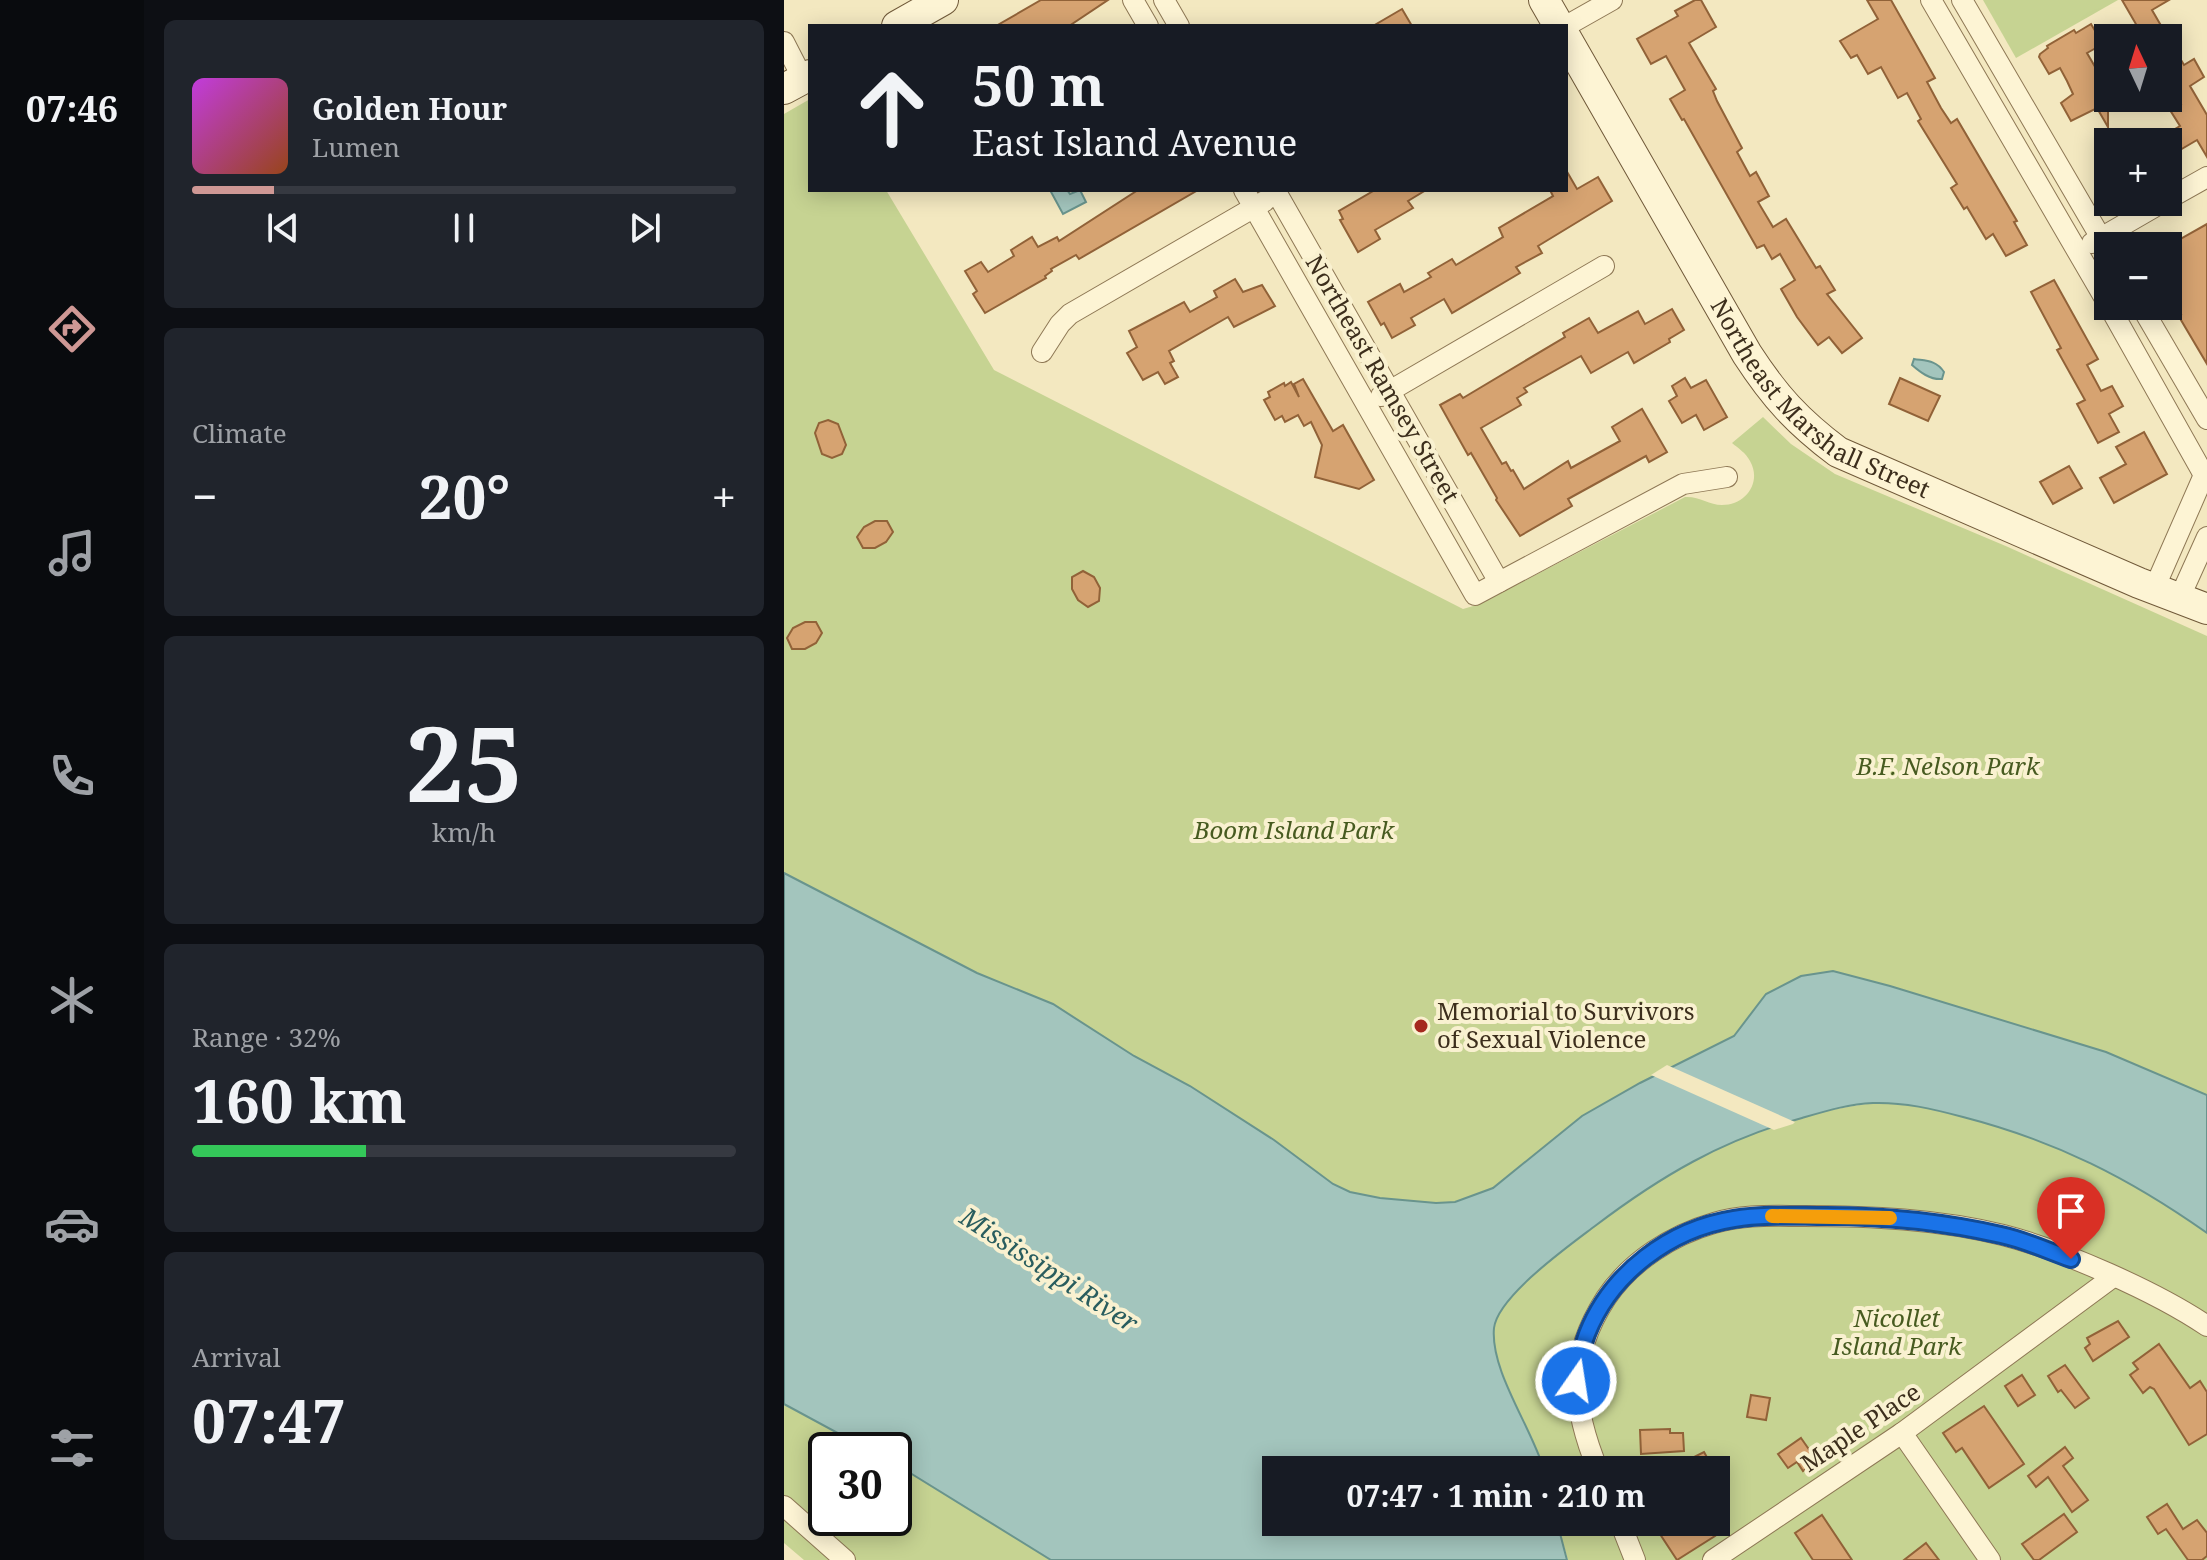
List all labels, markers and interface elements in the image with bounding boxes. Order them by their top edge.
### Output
north arrow [2094,24,2182,112]
map controls [2094,24,2182,320]
text: 50 m [972,46,1105,122]
icon: ahead [840,56,944,160]
text: 07:46 [26,84,118,133]
text: Golden Hour [312,88,507,129]
text: East Island Avenue [972,118,1297,167]
button: + [2094,128,2182,216]
text: Lumen [312,129,400,165]
icon: previous [261,206,305,250]
icon: pause [442,206,486,250]
icon: next [623,206,667,250]
button: − [2094,232,2182,320]
street label: Northeast Ramsey Street [1299,248,1468,508]
street label: Northeast Marshall Street [1704,292,1935,505]
icon: directions [44,301,100,357]
text: Climate [192,415,287,451]
text: 20° [419,455,510,537]
text: − [192,466,217,526]
text: + [711,466,736,526]
icon: music [44,525,100,581]
text: 25 [405,691,523,832]
icon: phone [44,748,100,804]
park label: B.F. Nelson Park [1856,749,2041,782]
park label: Boom Island Park [1193,813,1395,846]
text: km/h [432,814,496,850]
icon: climate [44,972,100,1028]
place label: Memorial to Survivors of Sexual Violence [1437,994,1695,1055]
marker: Memorial to Survivors of Sexual Violence [1412,1017,1430,1035]
text: Range · 32% [192,1019,341,1055]
text: 160 km [192,1059,407,1141]
pin [2037,1177,2105,1259]
icon: arrive [2049,1189,2093,1233]
icon: car [44,1196,100,1252]
water label: Mississippi River [953,1198,1146,1341]
park label: Nicollet Island Park [1831,1301,1963,1362]
text: Arrival [192,1339,281,1375]
position arrow [1534,1339,1618,1423]
street label: Maple Place [1794,1375,1926,1479]
text: 07:47 [192,1379,346,1461]
icon: filters [44,1420,100,1476]
speed limit sign: 30 [808,1432,912,1536]
text: 07:47 · 1 min · 210 m [1347,1475,1645,1516]

